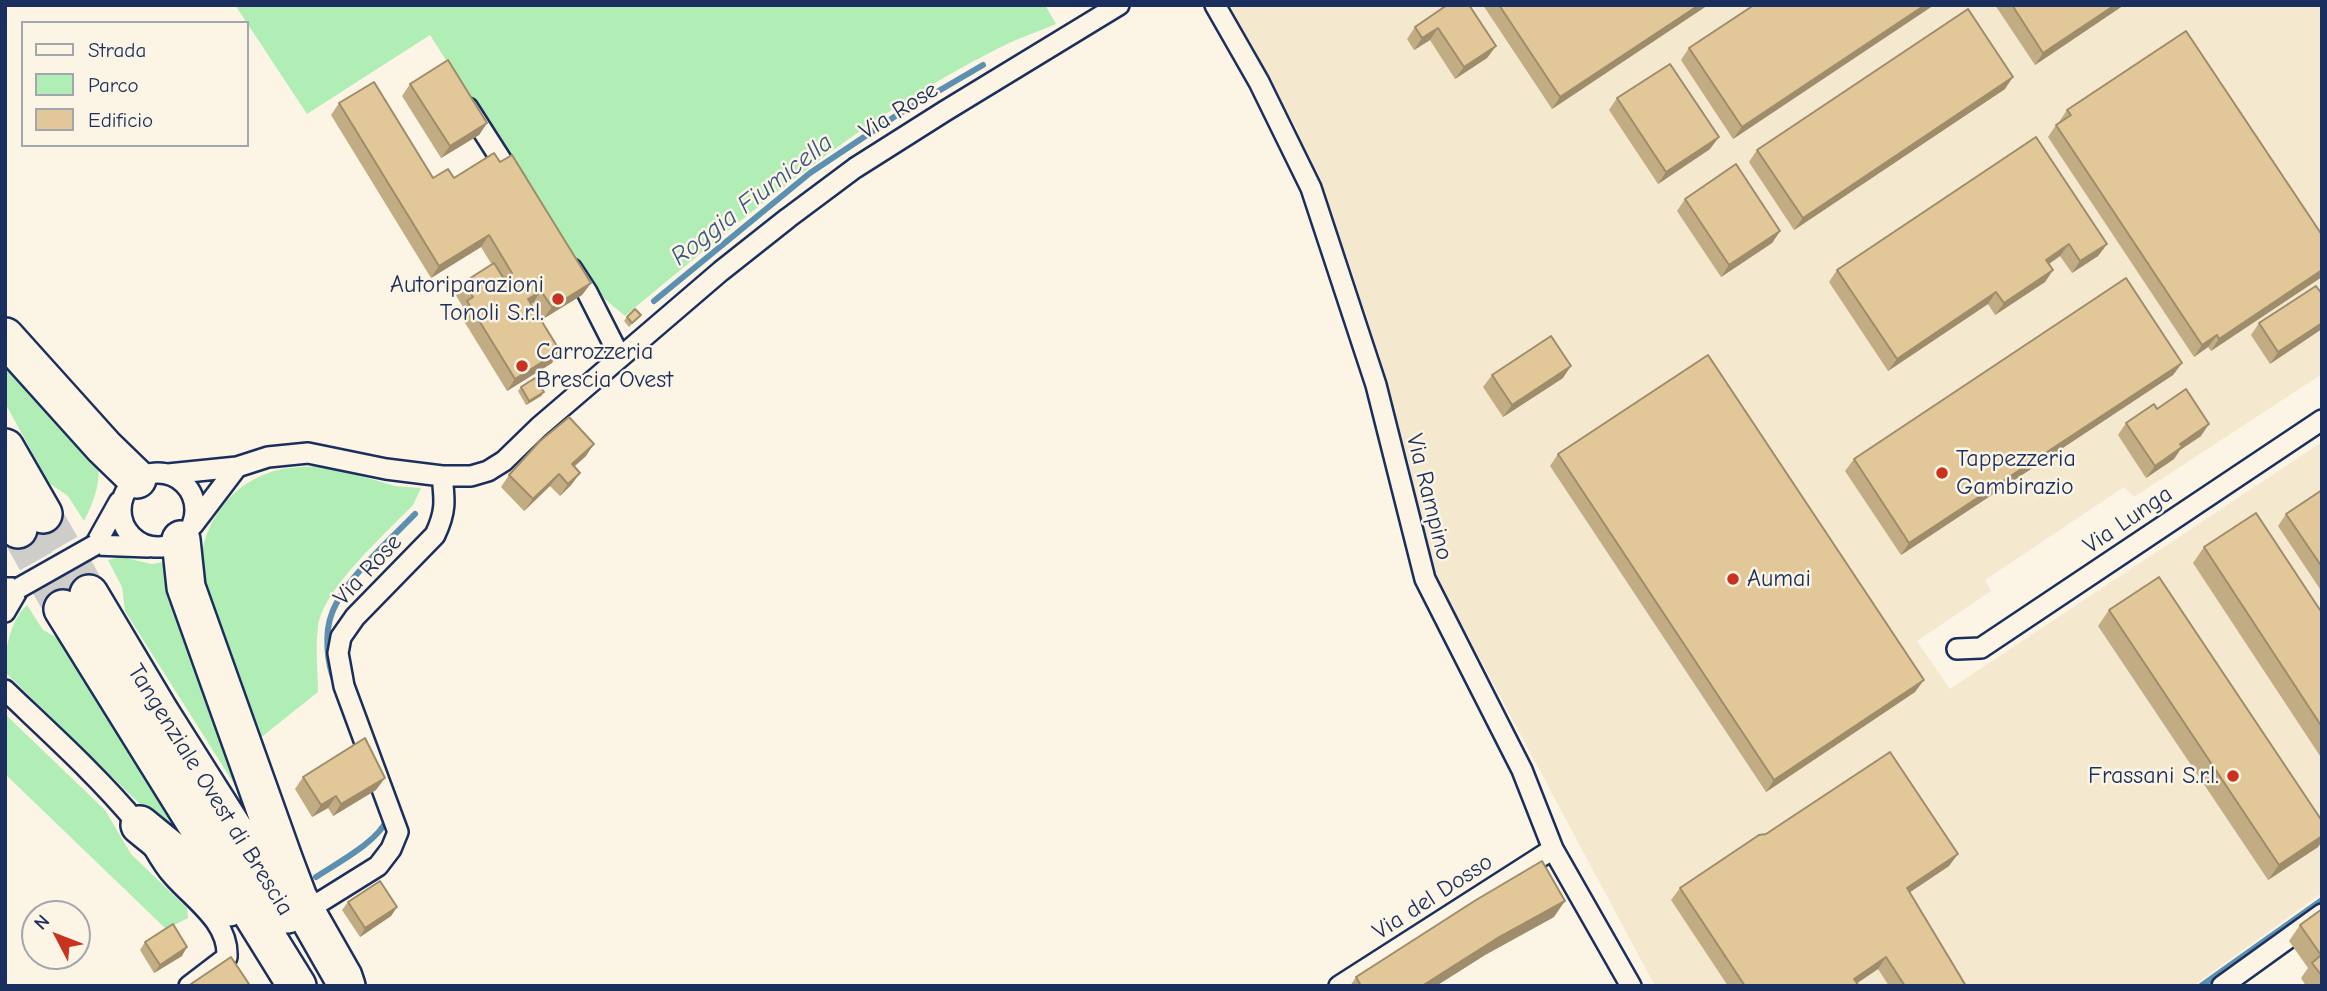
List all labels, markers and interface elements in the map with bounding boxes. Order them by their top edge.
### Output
legend [21,21,248,147]
text: Strada [88,38,146,62]
text: Parco [88,73,139,97]
street label: Via Rose [854,76,944,146]
text: Edificio [88,108,153,132]
water label: Roggia Fiumicella [665,127,839,273]
place label: Autoriparazioni Tonoli S.r.l. [390,271,544,327]
marker: Autoriparazioni Tonoli S.r.l. [550,291,566,307]
place label: Carrozzeria Brescia Ovest [536,338,673,394]
marker: Carrozzeria Brescia Ovest [514,358,530,374]
street label: Via Rampino [1399,431,1459,563]
place label: Tappezzeria Gambirazio [1956,445,2076,501]
marker: Tappezzeria Gambirazio [1934,465,1950,481]
street label: Via Lunga [2078,480,2178,560]
street label: Via Rose [328,528,408,612]
place label: Aumai [1747,565,1811,593]
marker: Aumai [1725,571,1741,587]
street label: Tangenziale Ovest di Brescia [121,659,299,921]
place label: Frassani S.r.l. [2088,762,2219,790]
marker: Frassani S.r.l. [2225,768,2241,784]
street label: Via del Dosso [1368,848,1498,946]
north arrow [21,900,91,970]
text: N [30,910,54,934]

